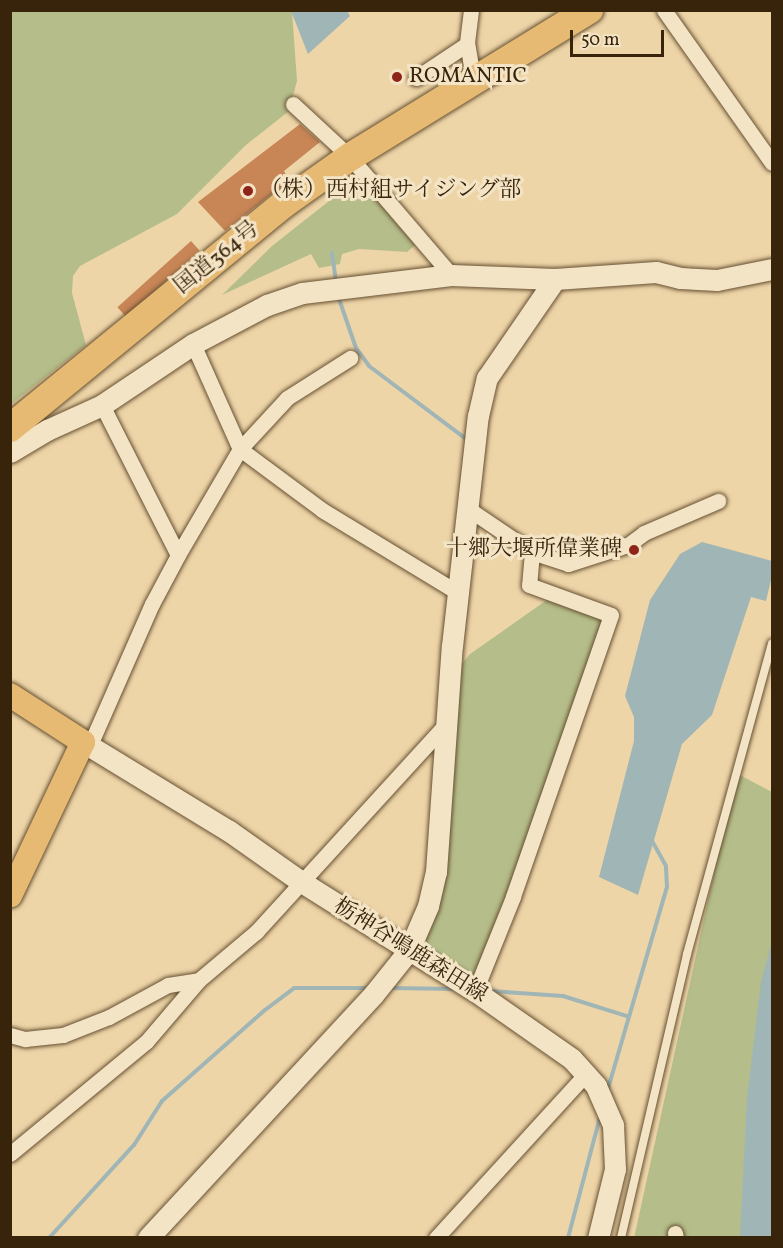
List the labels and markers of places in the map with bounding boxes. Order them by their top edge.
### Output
place label: ROMANTIC [409,64,527,90]
marker: ROMANTIC [390,70,404,84]
place label: （株）西村組サイジング部 [260,178,524,204]
marker: （株）西村組サイジング部 [241,184,255,198]
place label: 十郷大堰所偉業碑 [446,537,622,563]
marker: 十郷大堰所偉業碑 [627,543,641,557]

